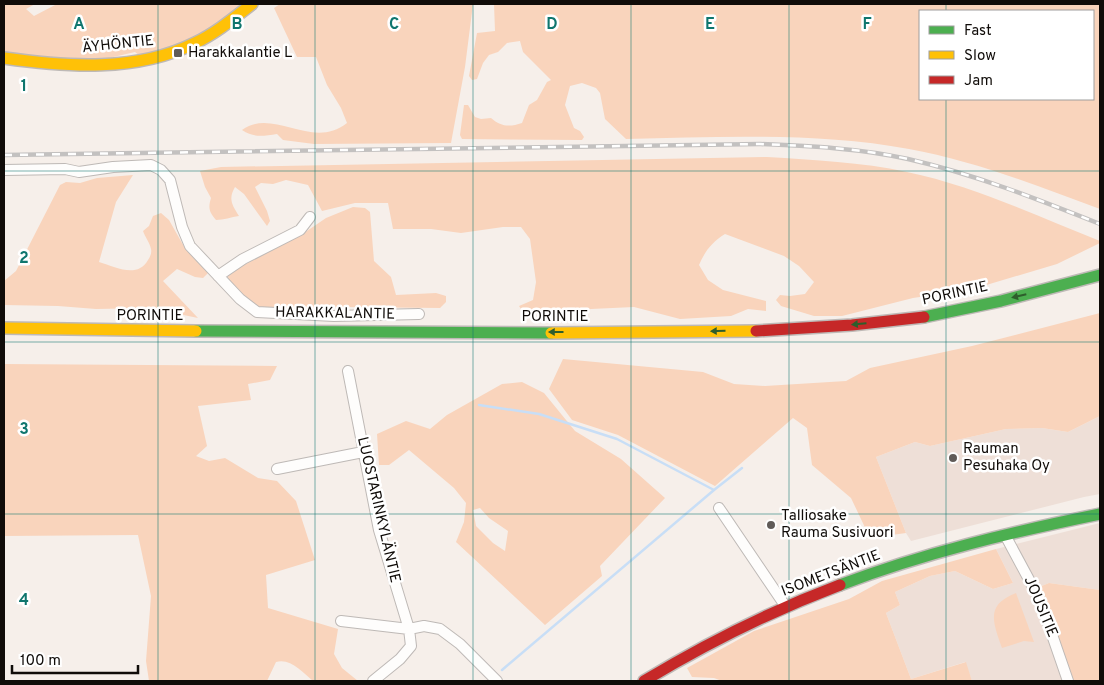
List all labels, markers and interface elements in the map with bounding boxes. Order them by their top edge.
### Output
legend [919,10,1094,100]
text: A [73,15,85,35]
text: B [231,15,243,35]
text: C [389,15,399,35]
text: D [546,15,558,35]
text: E [705,15,715,35]
text: F [862,15,872,35]
text: Fast [964,22,992,41]
street label: ÄYHÖNTIE [81,31,155,58]
place label: Harakkalantie L [188,44,292,63]
marker: Harakkalantie L [172,47,184,59]
text: Slow [964,47,996,66]
text: Jam [964,72,993,91]
text: 1 [21,77,27,97]
text: 2 [19,249,29,269]
street label: PORINTIE [920,278,990,310]
one-way arrow [1011,292,1026,300]
street label: HARAKKALANTIE [275,303,395,325]
street label: PORINTIE [117,307,183,326]
street label: PORINTIE [522,308,588,327]
one-way arrow [850,321,866,329]
one-way arrow [710,327,726,335]
one-way arrow [547,328,563,336]
text: 3 [19,420,29,440]
street label: LUOSTARINKYLÄNTIE [352,435,405,585]
place label: Rauman Pesuhaka Oy [963,440,1050,476]
marker: Rauman Pesuhaka Oy [947,452,959,464]
place label: Talliosake Rauma Susivuori [781,507,894,543]
marker: Talliosake Rauma Susivuori [765,519,777,531]
street label: ISOMETSÄNTIE [778,545,883,602]
street label: JOUSITIE [1019,574,1061,640]
text: 4 [19,591,29,611]
scale bar [12,642,139,674]
text: 100 m [20,652,61,671]

